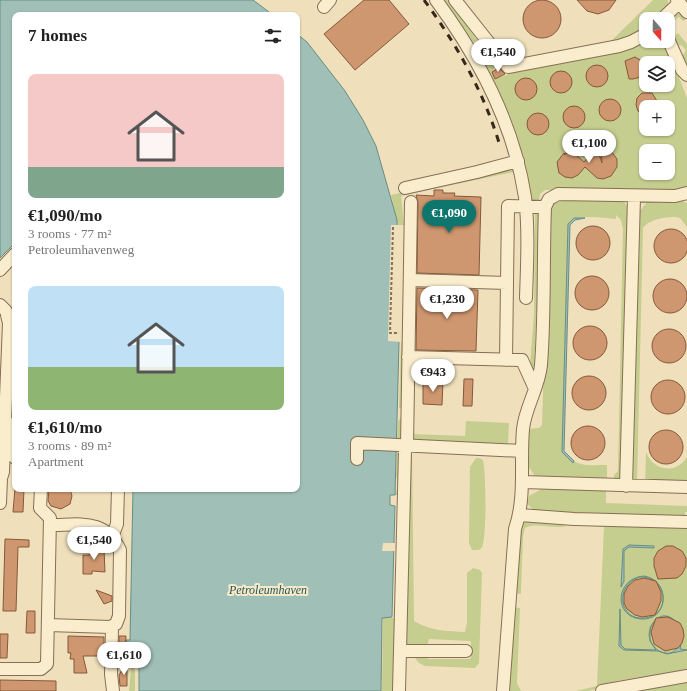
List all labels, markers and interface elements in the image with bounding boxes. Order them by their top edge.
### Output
north arrow [639,12,675,48]
map controls [639,12,675,180]
icon: filters [262,25,284,47]
text: 7 homes [28,26,87,45]
pin: €1,540 [465,39,531,73]
text: €1,540 [480,44,516,59]
button: layers [639,56,675,92]
icon: home [120,100,192,172]
button: + [639,100,675,136]
pin: €1,100 [556,130,622,164]
text: €1,100 [571,135,607,150]
button: − [639,144,675,180]
pin: €1,090 [416,200,482,234]
text: €1,090 [431,205,467,220]
text: €1,090/mo [28,206,102,225]
text: 3 rooms · 77 m² [28,226,111,241]
text: Petroleumhavenweg [28,242,134,257]
pin: €1,230 [414,286,480,320]
text: €1,230 [429,291,465,306]
icon: home [120,312,192,384]
pin: €943 [409,359,457,393]
text: €943 [420,364,446,379]
text: €1,610/mo [28,418,102,437]
text: 3 rooms · 89 m² [28,438,111,453]
text: Apartment [28,454,84,469]
pin: €1,540 [61,527,127,561]
text: €1,540 [76,532,112,547]
water label: Petroleumhaven [228,583,307,597]
pin: €1,610 [91,642,157,676]
text: €1,610 [106,647,142,662]

